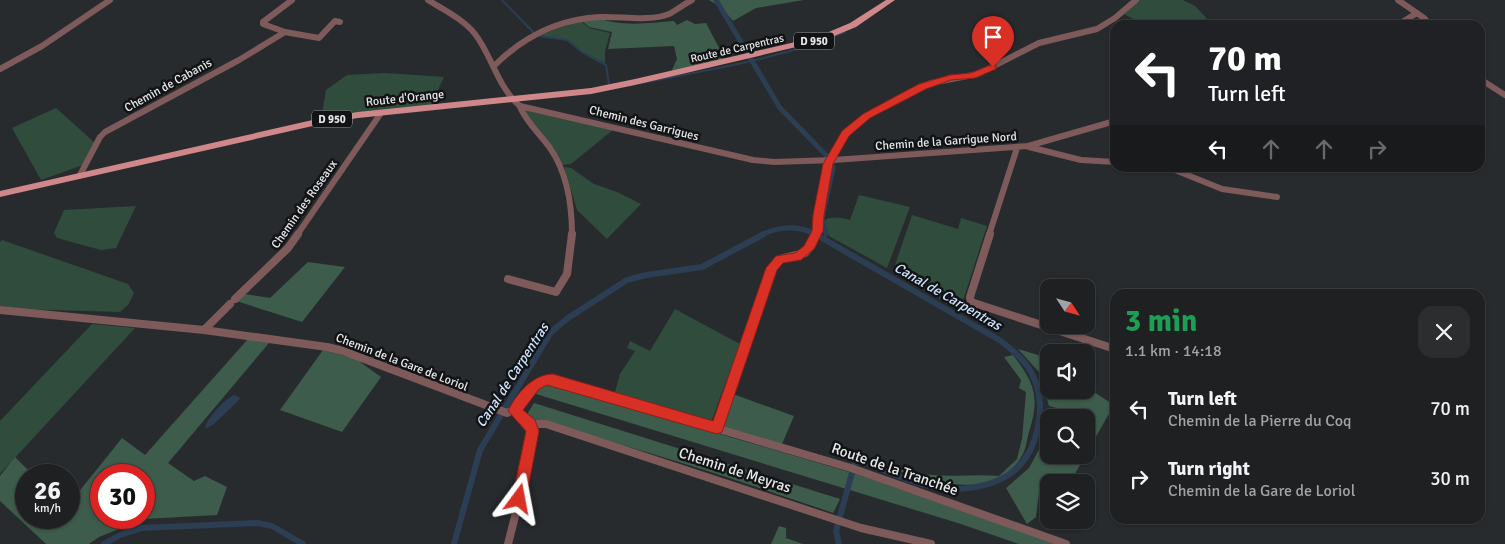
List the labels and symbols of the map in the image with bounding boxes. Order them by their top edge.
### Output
pin [972,16,1014,67]
street label: Route de Carpentras [689,31,785,66]
road number: D 950 [794,32,834,49]
street label: Chemin de Cabanis [122,55,215,116]
street label: Route d'Orange [365,87,445,110]
street label: Chemin des Garrigues [588,103,700,144]
road number: D 950 [312,110,352,128]
street label: Chemin de la Garrigue Nord [875,129,1017,154]
street label: Chemin des Roseaux [268,157,341,251]
water label: Canal de Carpentras [891,259,1006,335]
north arrow [1040,279,1095,334]
water label: Canal de Carpentras [472,318,553,431]
street label: Chemin de la Gare de Loriol [334,330,471,395]
street label: Route de la Tranchée [829,439,961,499]
street label: Chemin de Meyras [677,443,794,497]
speed limit sign: 30 [90,464,155,529]
position arrow [492,472,544,524]

